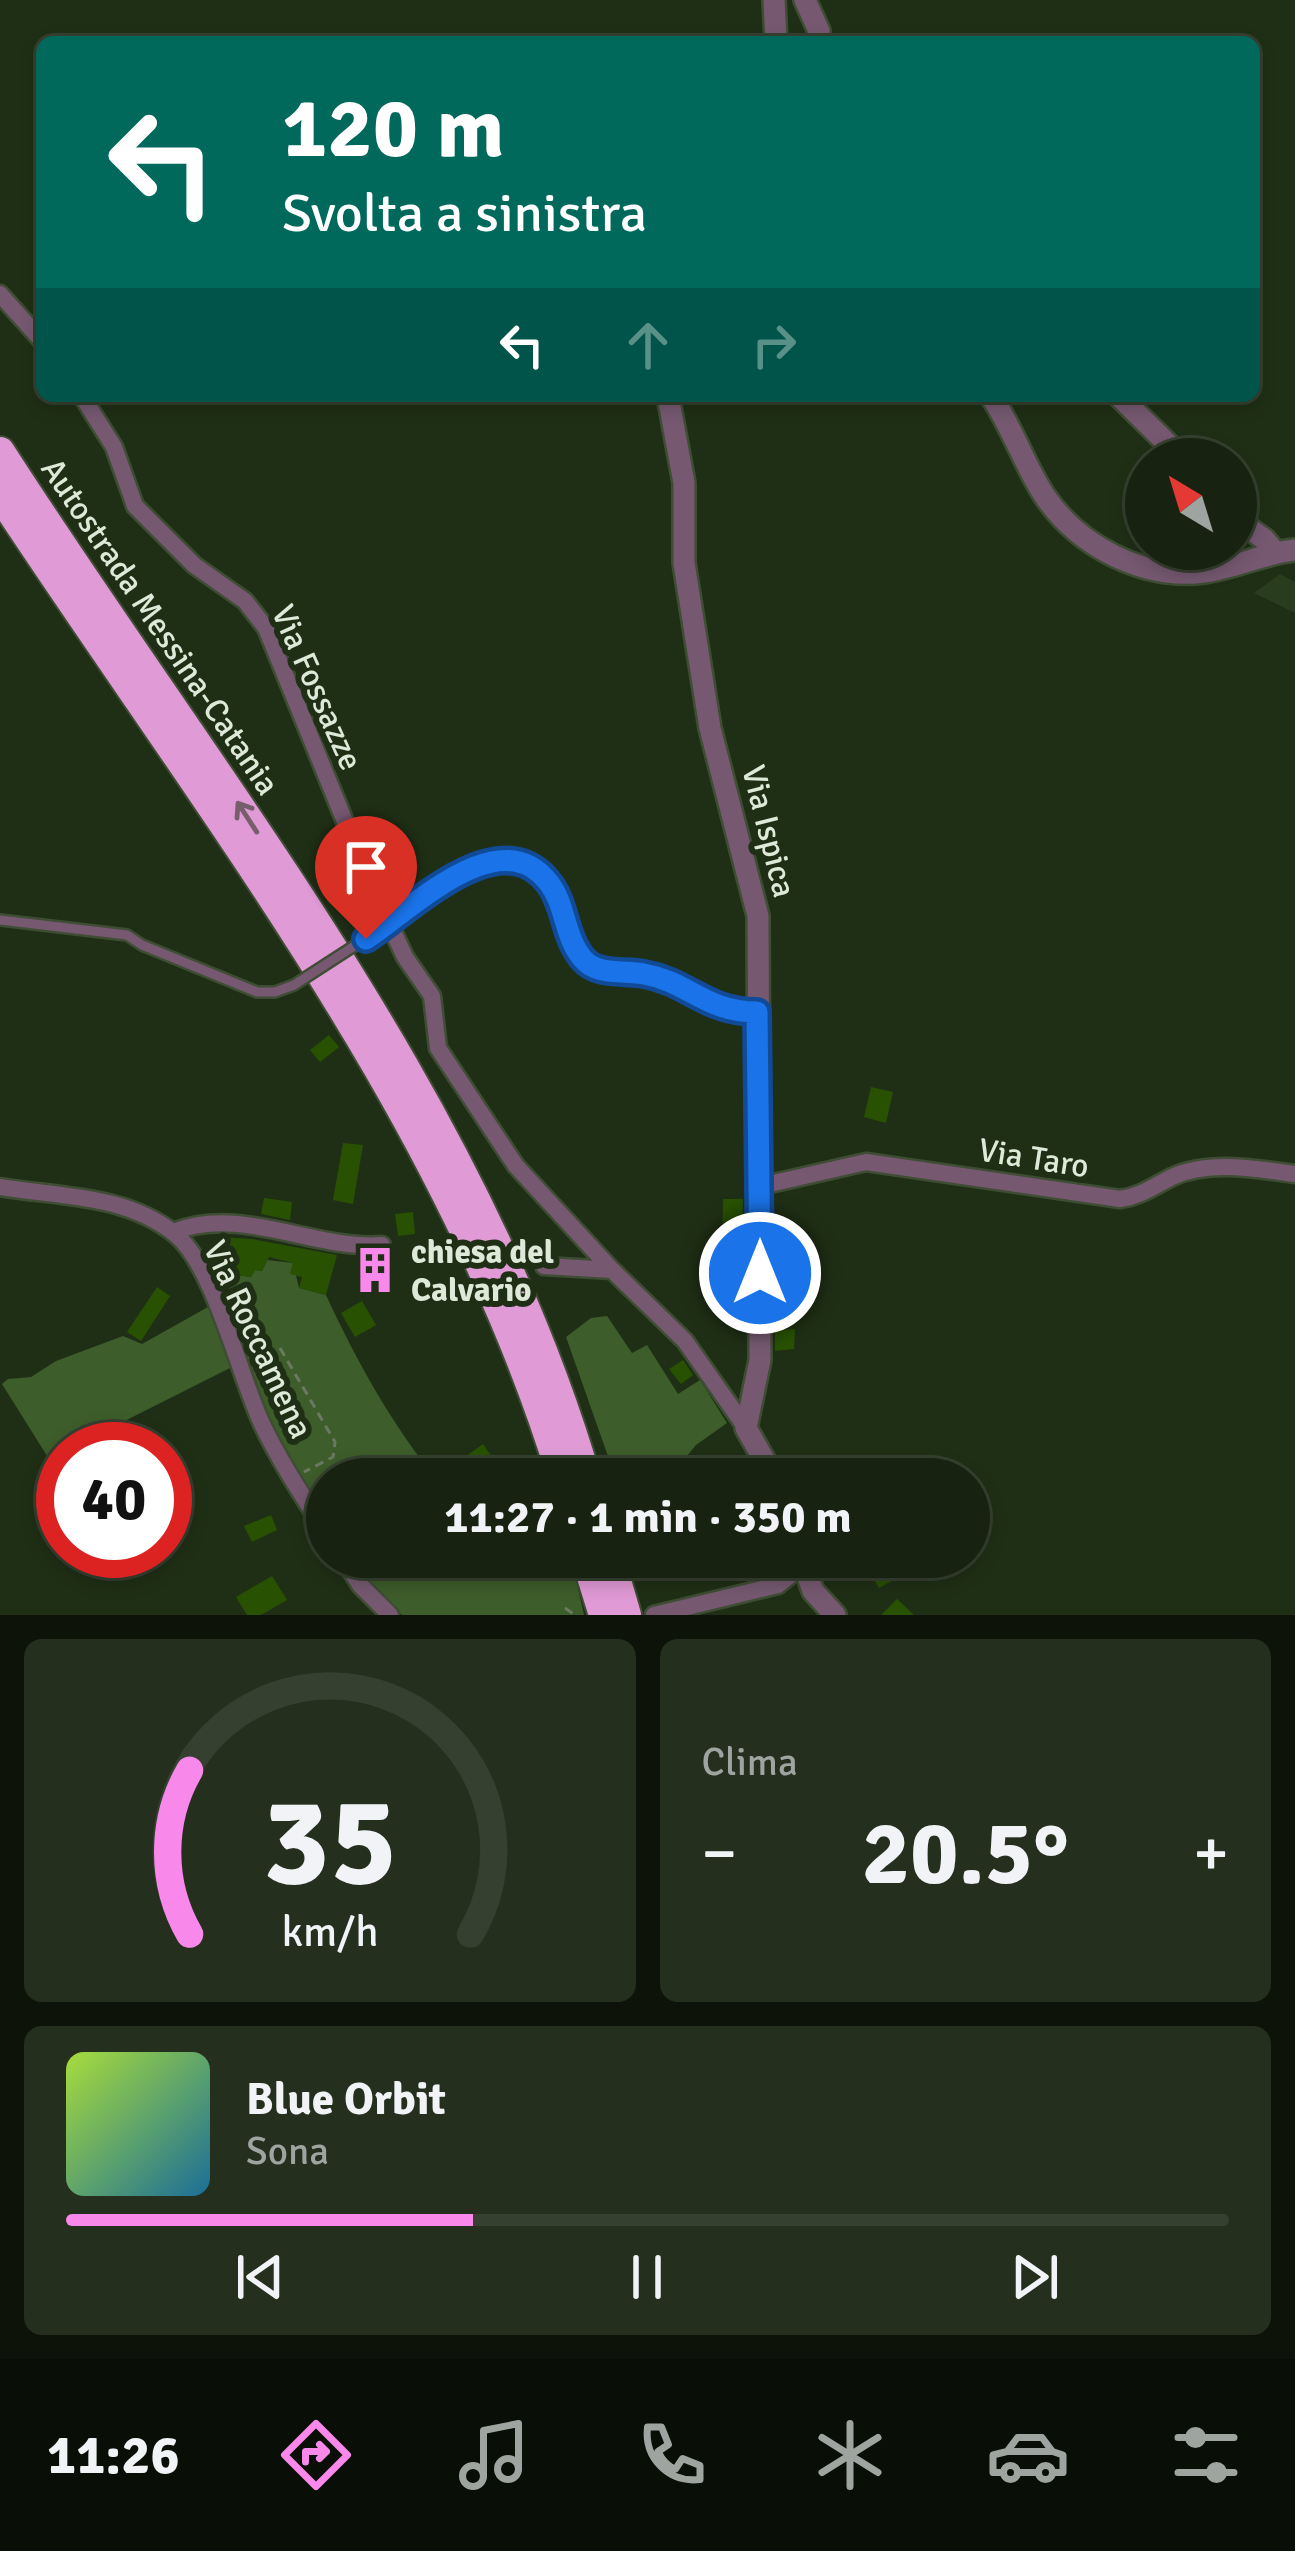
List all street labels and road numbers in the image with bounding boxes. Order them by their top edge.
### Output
street label: Autostrada Messina-Catania [32,451,288,803]
street label: Via Fossazze [262,599,371,777]
street label: Via Ispica [732,761,805,902]
street label: Via Taro [976,1130,1092,1187]
street label: Via Roccamena [194,1234,321,1445]

